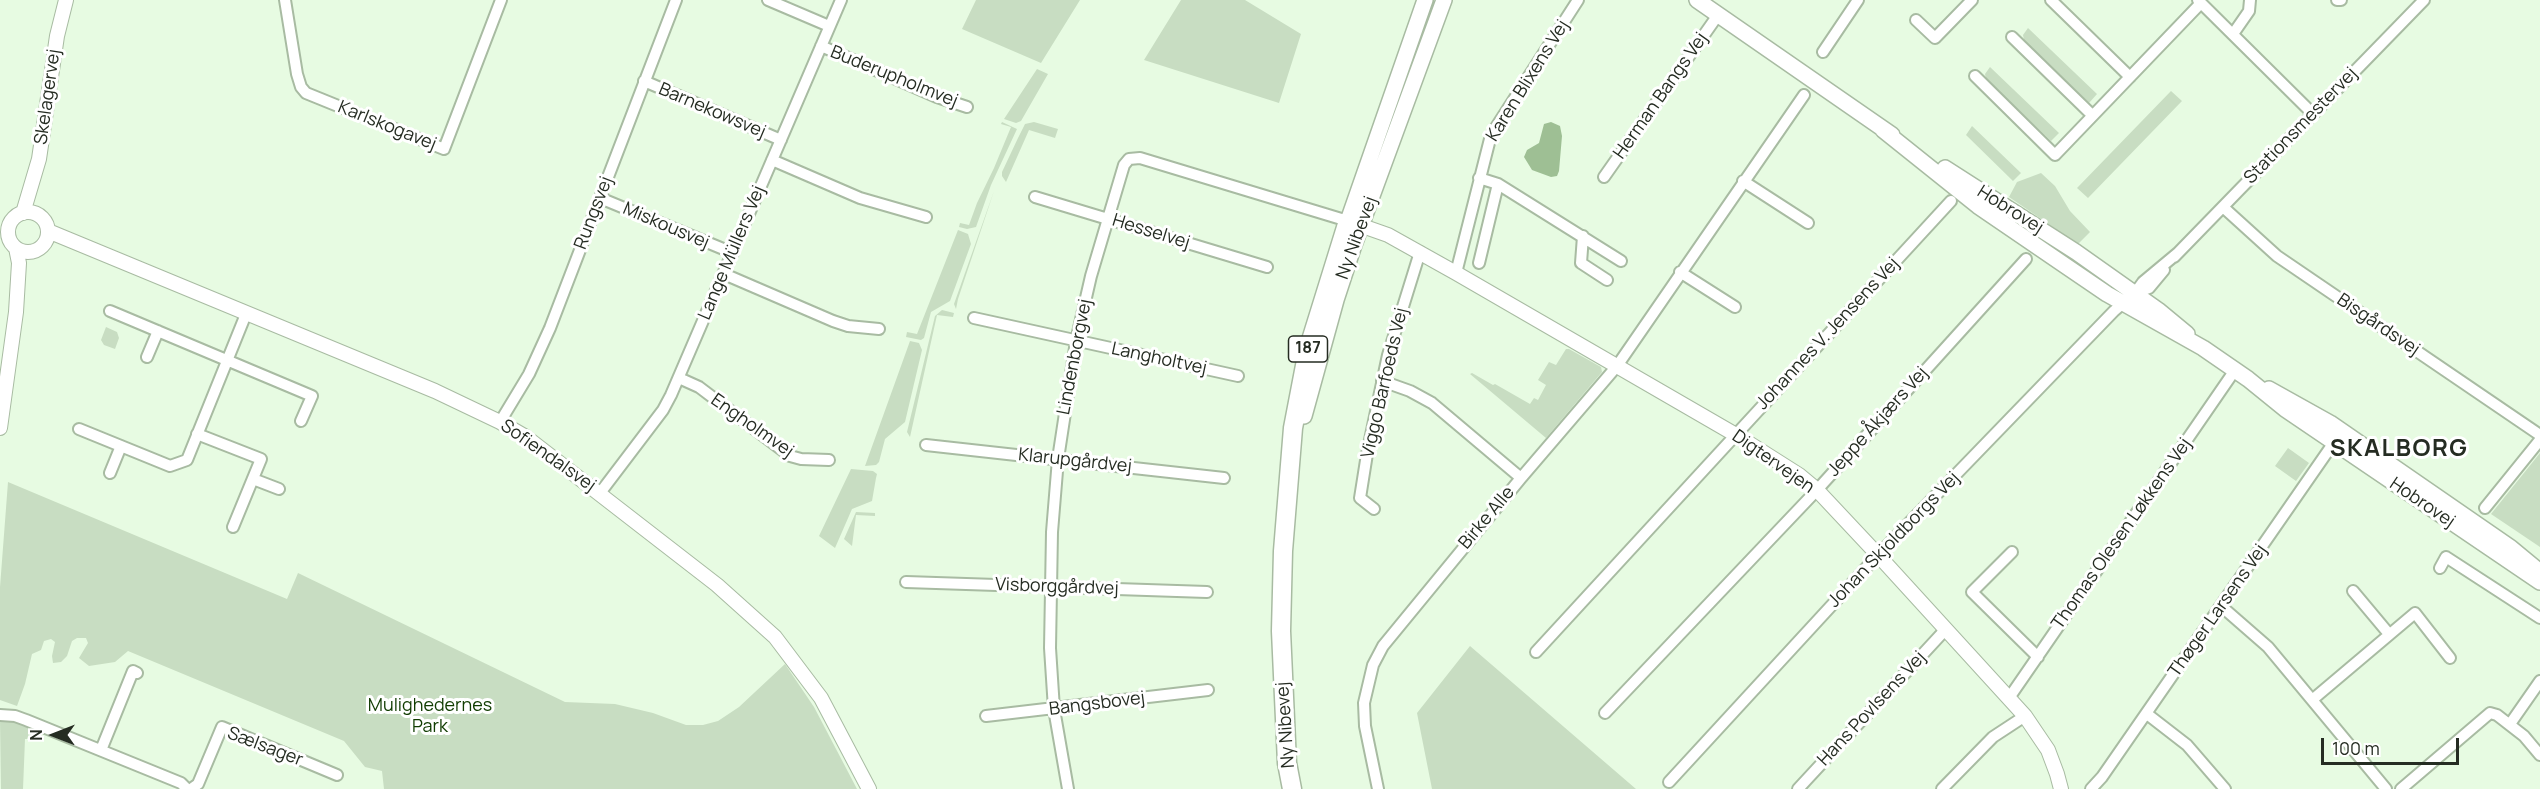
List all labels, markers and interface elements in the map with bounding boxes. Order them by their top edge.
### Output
street label: Karen Blixens Vej [1482,16,1574,146]
street label: Herman Bangs Vej [1609,29,1713,163]
street label: Buderupholmvej [827,42,961,112]
street label: Skelagervej [31,48,65,146]
street label: Stationsmestervej [2240,63,2362,189]
street label: Barnekowsvej [655,79,769,143]
street label: Karlskogavej [335,96,439,156]
street label: Rungsvej [570,174,618,252]
street label: Hobrovej [1973,181,2047,239]
street label: Lange Müllers Vej [694,183,770,323]
street label: Ny Nibevej [1332,194,1382,282]
street label: Miskousvej [620,198,712,254]
street label: Hesselvej [1109,210,1193,254]
street label: Johannes V. Jensens Vej [1752,253,1904,415]
street label: Bisgårdsvej [2332,289,2424,361]
street label: Lindenborgvej [1053,297,1097,417]
street label: Viggo Barfoeds Vej [1357,306,1413,460]
road number: 187 [1288,336,1328,362]
street label: Langholtvej [1109,338,1209,380]
street label: Jeppe Åkjærs Vej [1823,363,1933,481]
street label: Engholmvej [706,390,798,462]
street label: Sofiendalsvej [496,415,600,497]
street label: Digtervejen [1728,426,1818,498]
street label: Thomas Olesen Løkkens Vej [2048,434,2196,634]
district label: SKALBORG [2330,435,2468,463]
street label: Klarupgårdvej [1017,444,1133,478]
street label: Johan Skjoldborgs Vej [1824,468,1964,612]
street label: Hobrovej [2385,473,2459,533]
street label: Birke Alle [1455,482,1519,554]
street label: Thøger Larsens Vej [2164,541,2272,681]
street label: Visborggårdvej [995,574,1119,600]
street label: Hans Povlsens Vej [1813,647,1931,771]
street label: Ny Nibevej [1272,681,1300,769]
street label: Bangsbovej [1048,687,1146,721]
park label: Mulighedernes Park [368,695,492,738]
north arrow [24,705,84,765]
street label: Sælsager [224,723,306,771]
scale bar [2324,726,2462,764]
text: N [25,729,47,741]
text: 100 m [2332,736,2380,760]

